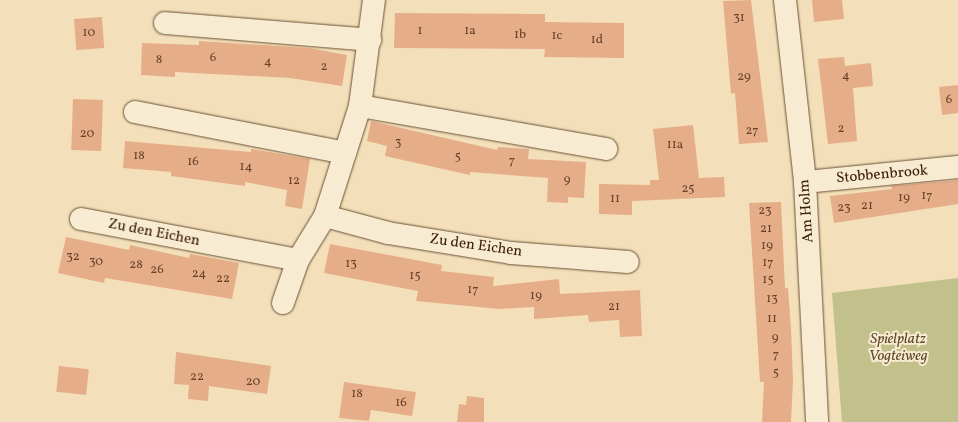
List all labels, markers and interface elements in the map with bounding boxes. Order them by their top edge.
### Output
house number: 31 [733,10,745,26]
house number: 1 [417,23,423,39]
house number: 1a [464,23,476,39]
house number: 10 [83,25,95,41]
house number: 1b [514,27,526,43]
house number: 1c [552,28,562,44]
house number: 1d [591,32,603,48]
house number: 6 [210,50,216,66]
house number: 8 [156,52,162,68]
house number: 4 [264,54,272,70]
house number: 2 [321,59,327,75]
house number: 4 [842,68,850,84]
house number: 29 [737,69,751,85]
house number: 6 [946,92,952,108]
house number: 2 [838,121,844,137]
house number: 27 [746,123,758,139]
house number: 20 [80,126,94,142]
house number: 3 [395,135,401,151]
house number: 11a [667,137,683,153]
house number: 18 [133,148,145,164]
house number: 5 [455,149,461,165]
house number: 7 [509,153,515,169]
house number: 16 [187,154,199,170]
house number: 14 [240,159,252,175]
street label: Stobbenbrook [835,162,929,188]
house number: 9 [564,172,570,188]
house number: 12 [288,173,300,189]
street label: Am Holm [796,179,818,243]
house number: 25 [681,181,695,197]
house number: 17 [921,188,933,204]
house number: 19 [898,190,910,206]
house number: 11 [610,191,620,207]
house number: 21 [861,198,873,214]
house number: 23 [837,200,851,216]
house number: 23 [758,203,772,219]
street label: Zu den Eichen [106,215,202,251]
house number: 21 [760,221,772,237]
street label: Zu den Eichen [429,231,523,261]
house number: 19 [761,238,773,254]
house number: 32 [66,249,80,265]
house number: 30 [89,254,103,270]
house number: 17 [762,255,774,271]
house number: 13 [345,256,357,272]
house number: 28 [129,257,143,273]
house number: 26 [150,262,164,278]
house number: 24 [192,266,206,282]
house number: 15 [409,268,421,284]
house number: 22 [216,271,230,287]
house number: 15 [762,272,774,288]
house number: 17 [467,282,479,298]
house number: 19 [530,288,542,304]
house number: 13 [766,291,778,307]
house number: 21 [608,299,620,315]
house number: 11 [767,311,777,327]
house number: 9 [772,330,778,346]
park label: Spielplatz Vogteiweg [869,330,927,365]
house number: 7 [773,347,779,363]
house number: 5 [773,365,779,381]
house number: 22 [190,369,204,385]
house number: 20 [246,374,260,390]
house number: 18 [351,386,363,402]
house number: 16 [395,395,407,411]

